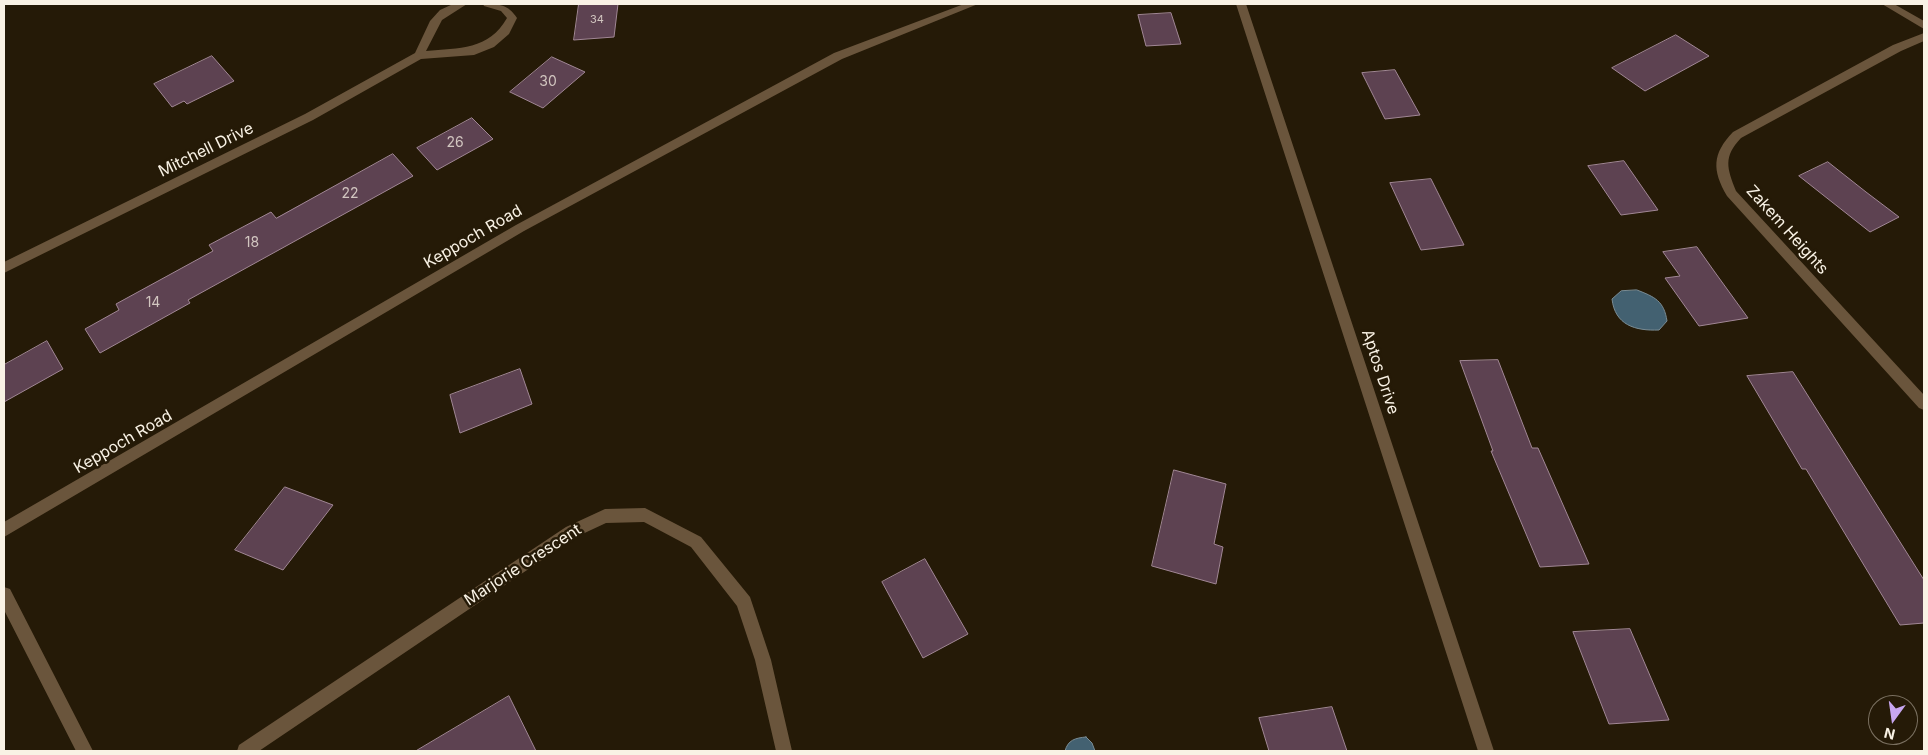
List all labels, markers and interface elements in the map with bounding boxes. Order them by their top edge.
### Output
house number: 34 [590,13,604,27]
house number: 30 [539,74,557,90]
street label: Mitchell Drive [155,119,257,181]
house number: 26 [446,135,464,151]
street label: Zakem Heights [1742,182,1832,278]
house number: 22 [341,186,359,202]
street label: Keppoch Road [420,201,526,273]
house number: 18 [245,235,259,251]
house number: 14 [146,295,160,311]
street label: Aptos Drive [1357,327,1403,417]
street label: Keppoch Road [70,406,176,478]
street label: Marjorie Crescent [461,520,585,610]
north arrow [1868,695,1918,745]
text: N [1882,725,1897,744]

